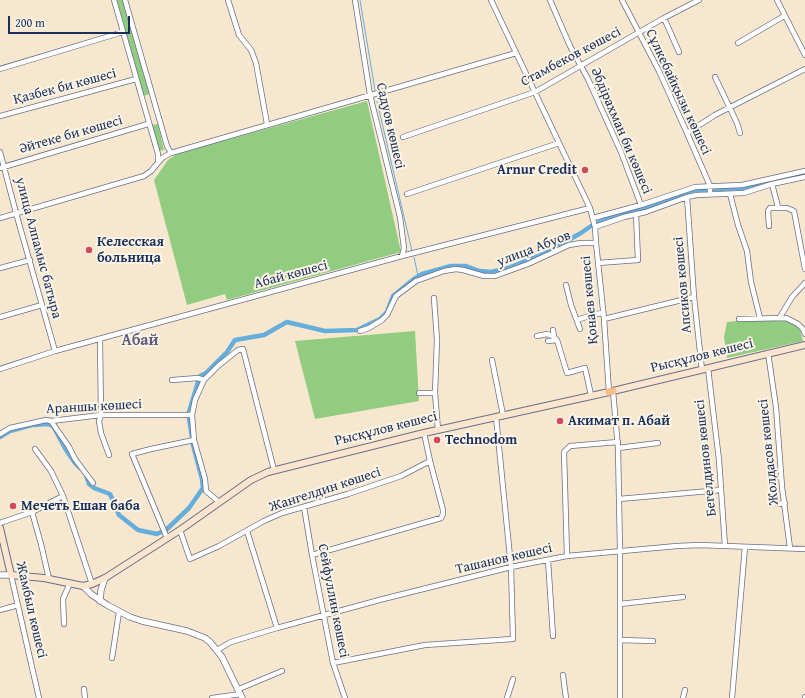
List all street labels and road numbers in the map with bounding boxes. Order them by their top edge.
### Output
street label: Стамбеков көшесі [518,24,624,90]
street label: Сұлкебайқызы көшесі [641,26,715,158]
street label: Қазбек би көшесі [12,65,118,109]
street label: Әбдірахман би көшесі [587,65,655,197]
street label: Садуов көшесі [372,81,408,171]
street label: Әйтеке би көшесі [17,112,125,158]
street label: улица Алпамыс батыра [11,176,65,320]
street label: улица Абуов [495,227,573,271]
street label: Апсиков көшесі [670,236,696,334]
street label: Қонаев көшесі [578,255,602,345]
street label: Абай көшесі [252,257,330,293]
street label: Рысқұлов көшесі [649,335,755,377]
street label: Араншы көшесі [46,396,142,418]
street label: Жолдасов көшесі [755,398,783,506]
street label: Бегелдинов көшесі [692,399,720,517]
street label: Рысқұлов көшесі [333,408,439,450]
street label: Жангелдин көшесі [267,464,383,516]
street label: Ташанов көшесі [454,540,554,578]
street label: Сейфуллин көшесі [314,543,352,659]
street label: Жамбыл көшесі [12,560,50,660]

